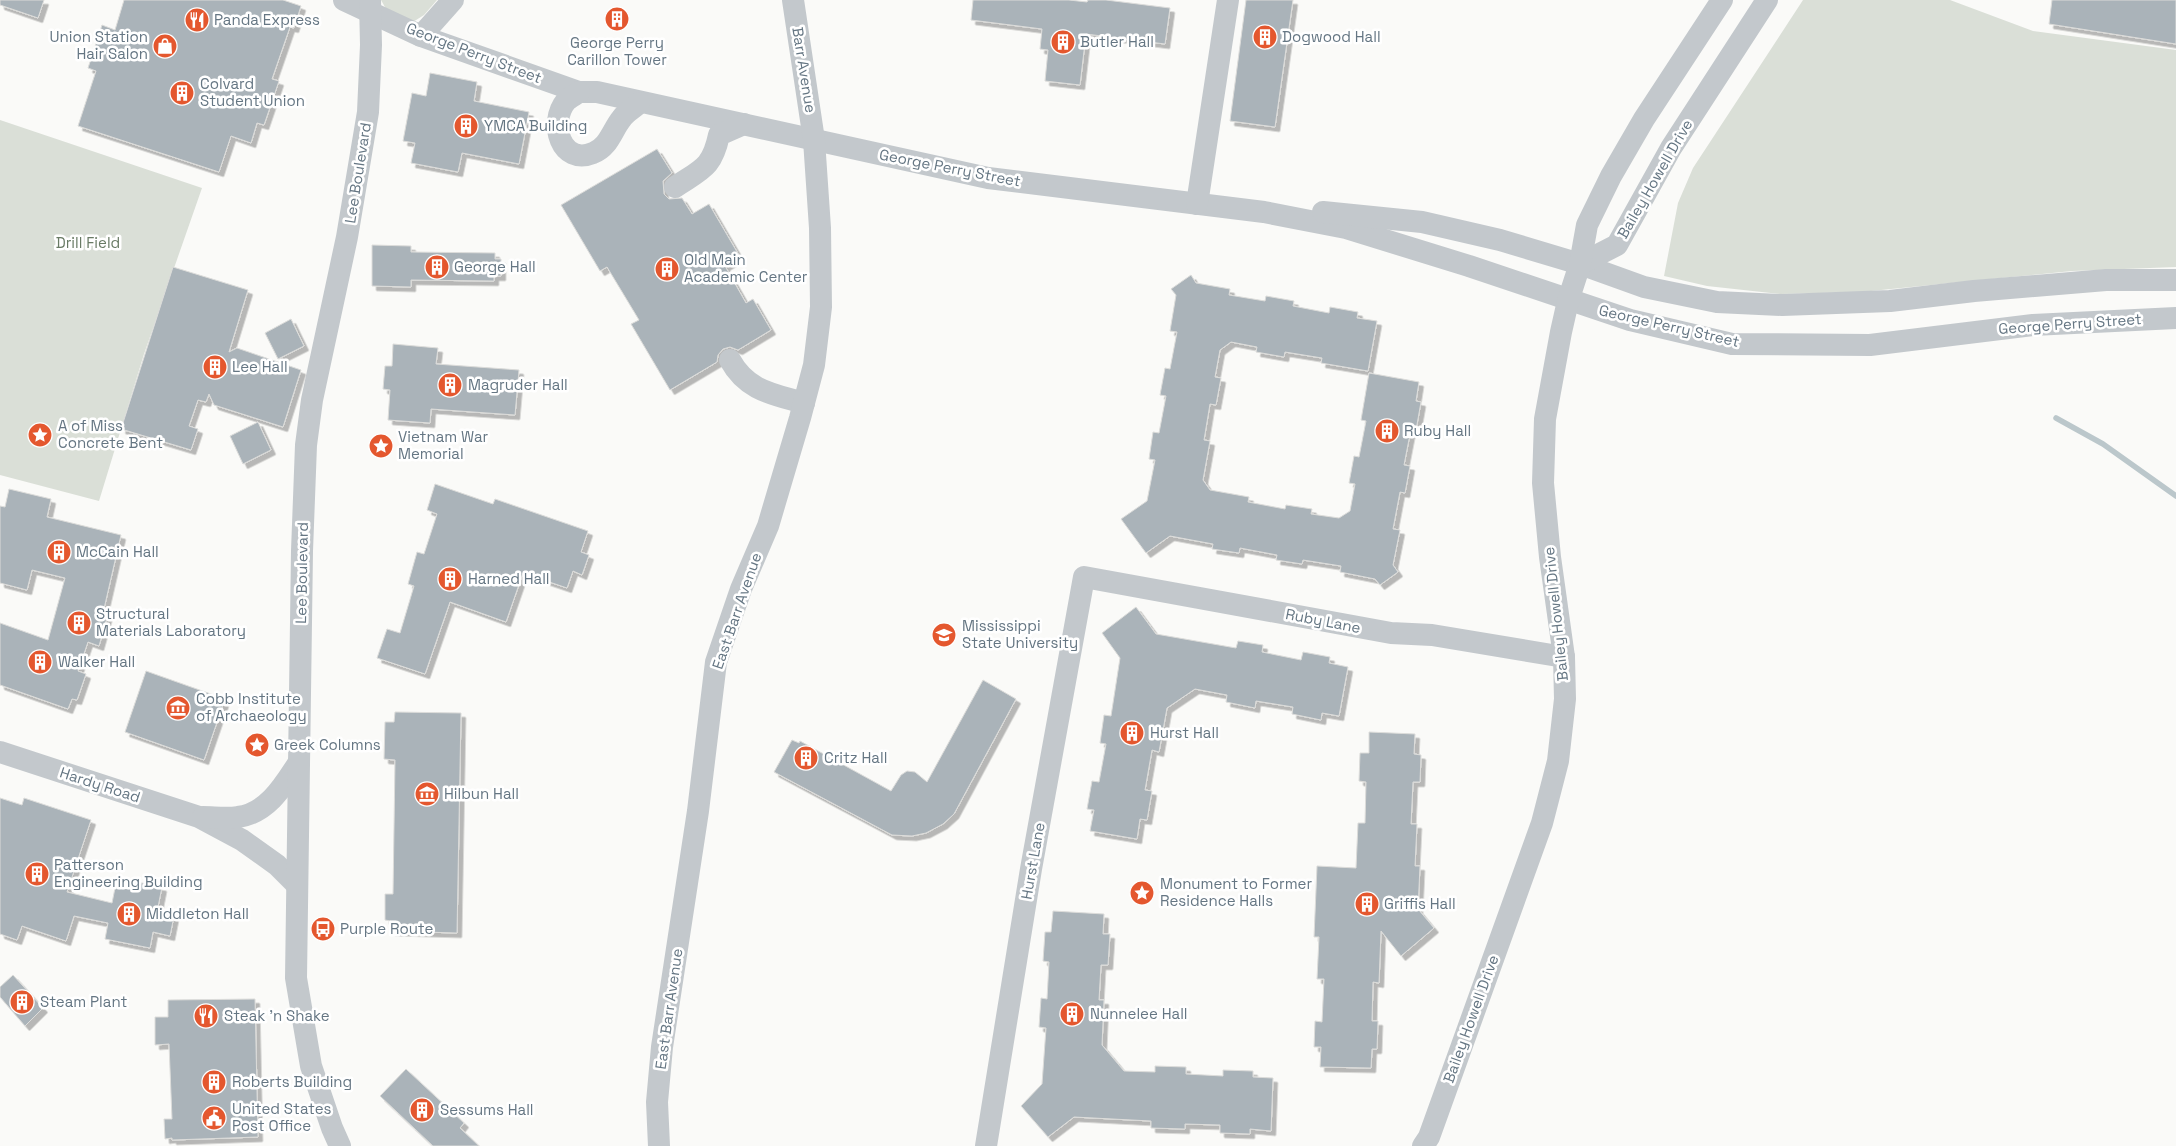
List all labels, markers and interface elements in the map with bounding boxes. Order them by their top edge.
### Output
building icon: George Perry Carillon Tower [604,6,630,32]
restaurant icon: Panda Express [184,7,210,33]
place label: Panda Express [214,10,320,29]
street label: George Perry Street [404,18,545,87]
building icon: Dogwood Hall [1252,24,1278,50]
street label: Barr Avenue [788,26,821,114]
place label: Union Station Hair Salon [50,27,148,63]
place label: Dogwood Hall [1282,27,1381,46]
building icon: Butler Hall [1050,29,1076,55]
place label: Butler Hall [1080,32,1154,51]
shop icon: Union Station Hair Salon [152,33,178,59]
place label: George Perry Carillon Tower [567,33,667,69]
place label: Colvard Student Union [200,74,305,110]
building icon: Colvard Student Union [169,80,195,106]
building icon: YMCA Building [453,113,479,139]
place label: YMCA Building [484,116,587,135]
street label: Bailey Howell Drive [1613,116,1697,242]
street label: Lee Boulevard [340,121,375,225]
street label: George Perry Street [878,144,1022,191]
park label: Drill Field [56,233,120,252]
place label: Old Main Academic Center [684,250,808,286]
building icon: George Hall [424,254,450,280]
building icon: Old Main Academic Center [654,256,680,282]
place label: George Hall [454,257,536,276]
street label: George Perry Street [1597,300,1741,351]
street label: George Perry Street [1998,309,2142,338]
building icon: Lee Hall [202,354,228,380]
place label: Lee Hall [232,357,288,376]
building icon: Magruder Hall [437,372,463,398]
place label: Magruder Hall [468,375,568,394]
place label: A of Miss Concrete Bent [58,416,163,452]
building icon: Ruby Hall [1374,418,1400,444]
place label: Ruby Hall [1404,421,1471,440]
place icon: A of Miss Concrete Bent [27,422,53,448]
place label: Vietnam War Memorial [398,427,489,463]
place icon: Vietnam War Memorial [368,433,394,459]
street label: Lee Boulevard [291,522,312,624]
building icon: McCain Hall [46,539,72,565]
place label: McCain Hall [76,542,159,561]
street label: Bailey Howell Drive [1539,546,1572,682]
street label: East Barr Avenue [708,550,765,672]
building icon: Harned Hall [437,566,463,592]
place label: Harned Hall [468,569,550,588]
place label: Structural Materials Laboratory [96,604,246,640]
street label: Ruby Lane [1284,604,1362,637]
building icon: Structural Materials Laboratory [66,610,92,636]
place label: Mississippi State University [962,616,1078,652]
school or university icon: Mississippi State University [931,622,957,648]
building icon: Walker Hall [27,649,53,675]
place label: Walker Hall [58,652,135,671]
place label: Cobb Institute of Archaeology [196,689,307,725]
museum icon: Cobb Institute of Archaeology [165,695,191,721]
building icon: Hurst Hall [1119,720,1145,746]
place label: Hurst Hall [1150,723,1219,742]
place icon: Greek Columns [244,732,270,758]
place label: Greek Columns [274,735,381,754]
building icon: Critz Hall [793,745,819,771]
place label: Critz Hall [824,748,887,767]
street label: Hardy Road [58,763,143,806]
museum icon: Hilbun Hall [414,781,440,807]
place label: Hilbun Hall [444,784,519,803]
street label: Hurst Lane [1016,821,1049,901]
place label: Patterson Engineering Building [54,855,203,891]
building icon: Patterson Engineering Building [24,861,50,887]
place label: Monument to Former Residence Halls [1160,874,1312,910]
place icon: Monument to Former Residence Halls [1129,880,1155,906]
building icon: Griffis Hall [1354,891,1380,917]
place label: Griffis Hall [1384,894,1456,913]
building icon: Middleton Hall [116,901,142,927]
place label: Middleton Hall [146,904,249,923]
bus stop icon: Purple Route [310,916,336,942]
place label: Purple Route [340,919,433,938]
street label: East Barr Avenue [651,947,686,1071]
street label: Bailey Howell Drive [1439,952,1503,1085]
building icon: Steam Plant [9,989,35,1015]
place label: Steam Plant [40,992,127,1011]
building icon: Nunnelee Hall [1059,1001,1085,1027]
restaurant icon: Steak 'n Shake [193,1003,219,1029]
place label: Nunnelee Hall [1090,1004,1188,1023]
place label: Steak 'n Shake [224,1006,330,1025]
building icon: Roberts Building [201,1069,227,1095]
place label: Roberts Building [232,1072,352,1091]
building icon: Sessums Hall [409,1097,435,1123]
place label: United States Post Office [232,1099,332,1135]
place label: Sessums Hall [440,1100,534,1119]
public building icon: United States Post Office [201,1105,227,1131]

